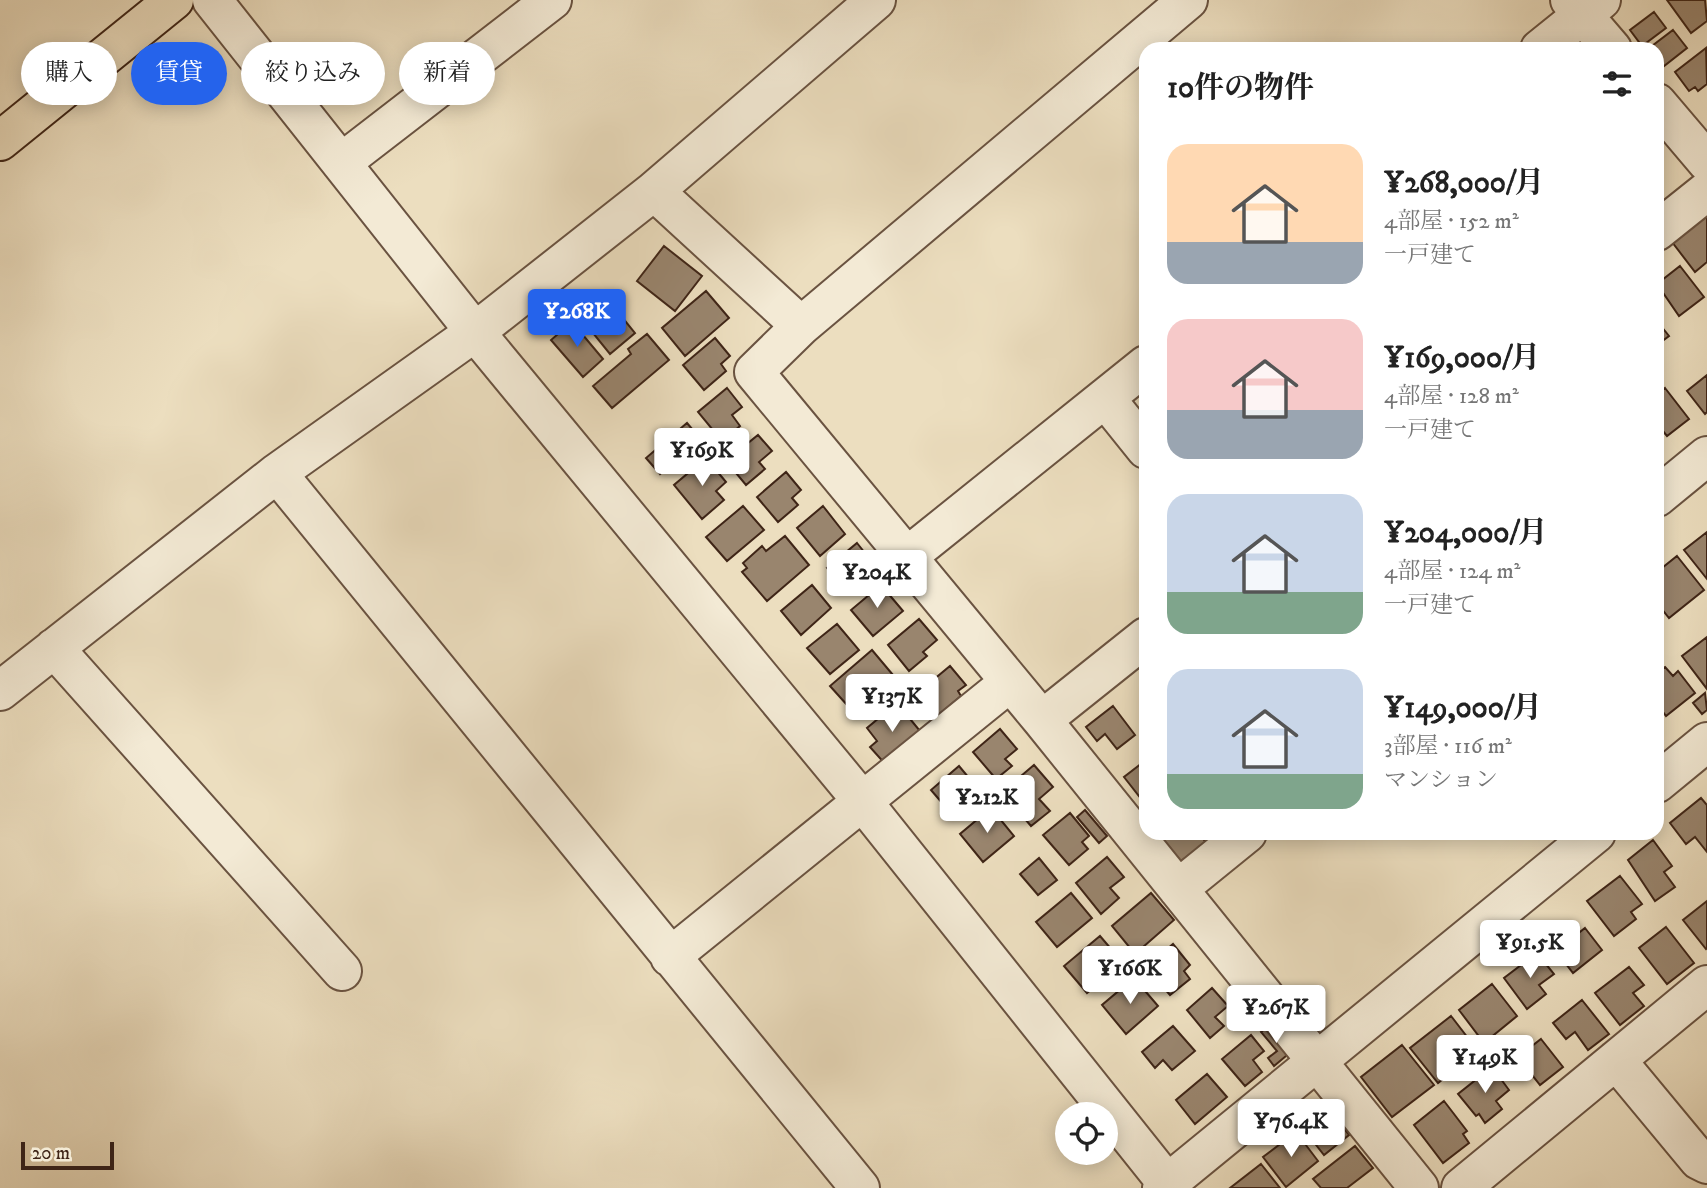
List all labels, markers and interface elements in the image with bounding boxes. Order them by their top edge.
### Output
chip: 購入 [21,42,117,105]
chip: 賃貸 [131,42,227,105]
chip: 絞り込み [241,42,385,105]
chip: 新着 [399,42,495,105]
icon: filters [1598,65,1636,103]
text: 10件の物件 [1167,70,1314,107]
text: ¥268,000/月 [1384,165,1544,202]
icon: home [1223,172,1307,256]
text: 4部屋 · 152 m² [1384,207,1519,236]
text: 一戸建て [1384,241,1476,270]
pin: ¥268K [528,290,626,349]
text: ¥268K [544,297,610,326]
text: ¥169,000/月 [1384,340,1540,377]
icon: home [1223,347,1307,431]
text: 4部屋 · 128 m² [1384,382,1519,411]
text: 一戸建て [1384,416,1476,445]
pin: ¥169K [653,428,751,488]
text: ¥169K [670,436,734,465]
text: ¥204,000/月 [1384,515,1548,552]
icon: home [1223,522,1307,606]
pin: ¥204K [828,550,926,610]
text: 4部屋 · 124 m² [1384,557,1521,586]
text: ¥204K [843,558,911,587]
text: 一戸建て [1384,591,1476,620]
pin: ¥137K [843,674,941,734]
text: ¥137K [862,682,922,711]
text: ¥149,000/月 [1384,690,1542,727]
icon: home [1223,697,1307,781]
text: 3部屋 · 116 m² [1384,732,1512,761]
text: マンション [1384,766,1498,795]
pin: ¥212K [938,776,1036,835]
text: ¥212K [956,783,1018,812]
pin: ¥91.5K [1473,920,1587,980]
text: ¥91.5K [1496,928,1564,957]
pin: ¥166K [1081,946,1179,1006]
text: ¥166K [1098,954,1162,983]
pin: ¥267K [1227,986,1325,1045]
text: ¥267K [1243,993,1309,1022]
pin: ¥149K [1436,1036,1534,1095]
text: ¥149K [1453,1043,1517,1072]
pin: ¥76.4K [1234,1100,1348,1159]
map controls [1055,1102,1118,1165]
button: locate [1055,1102,1118,1165]
text: ¥76.4K [1254,1107,1328,1136]
scale bar [21,1139,114,1171]
text: 20 m [32,1142,70,1165]

